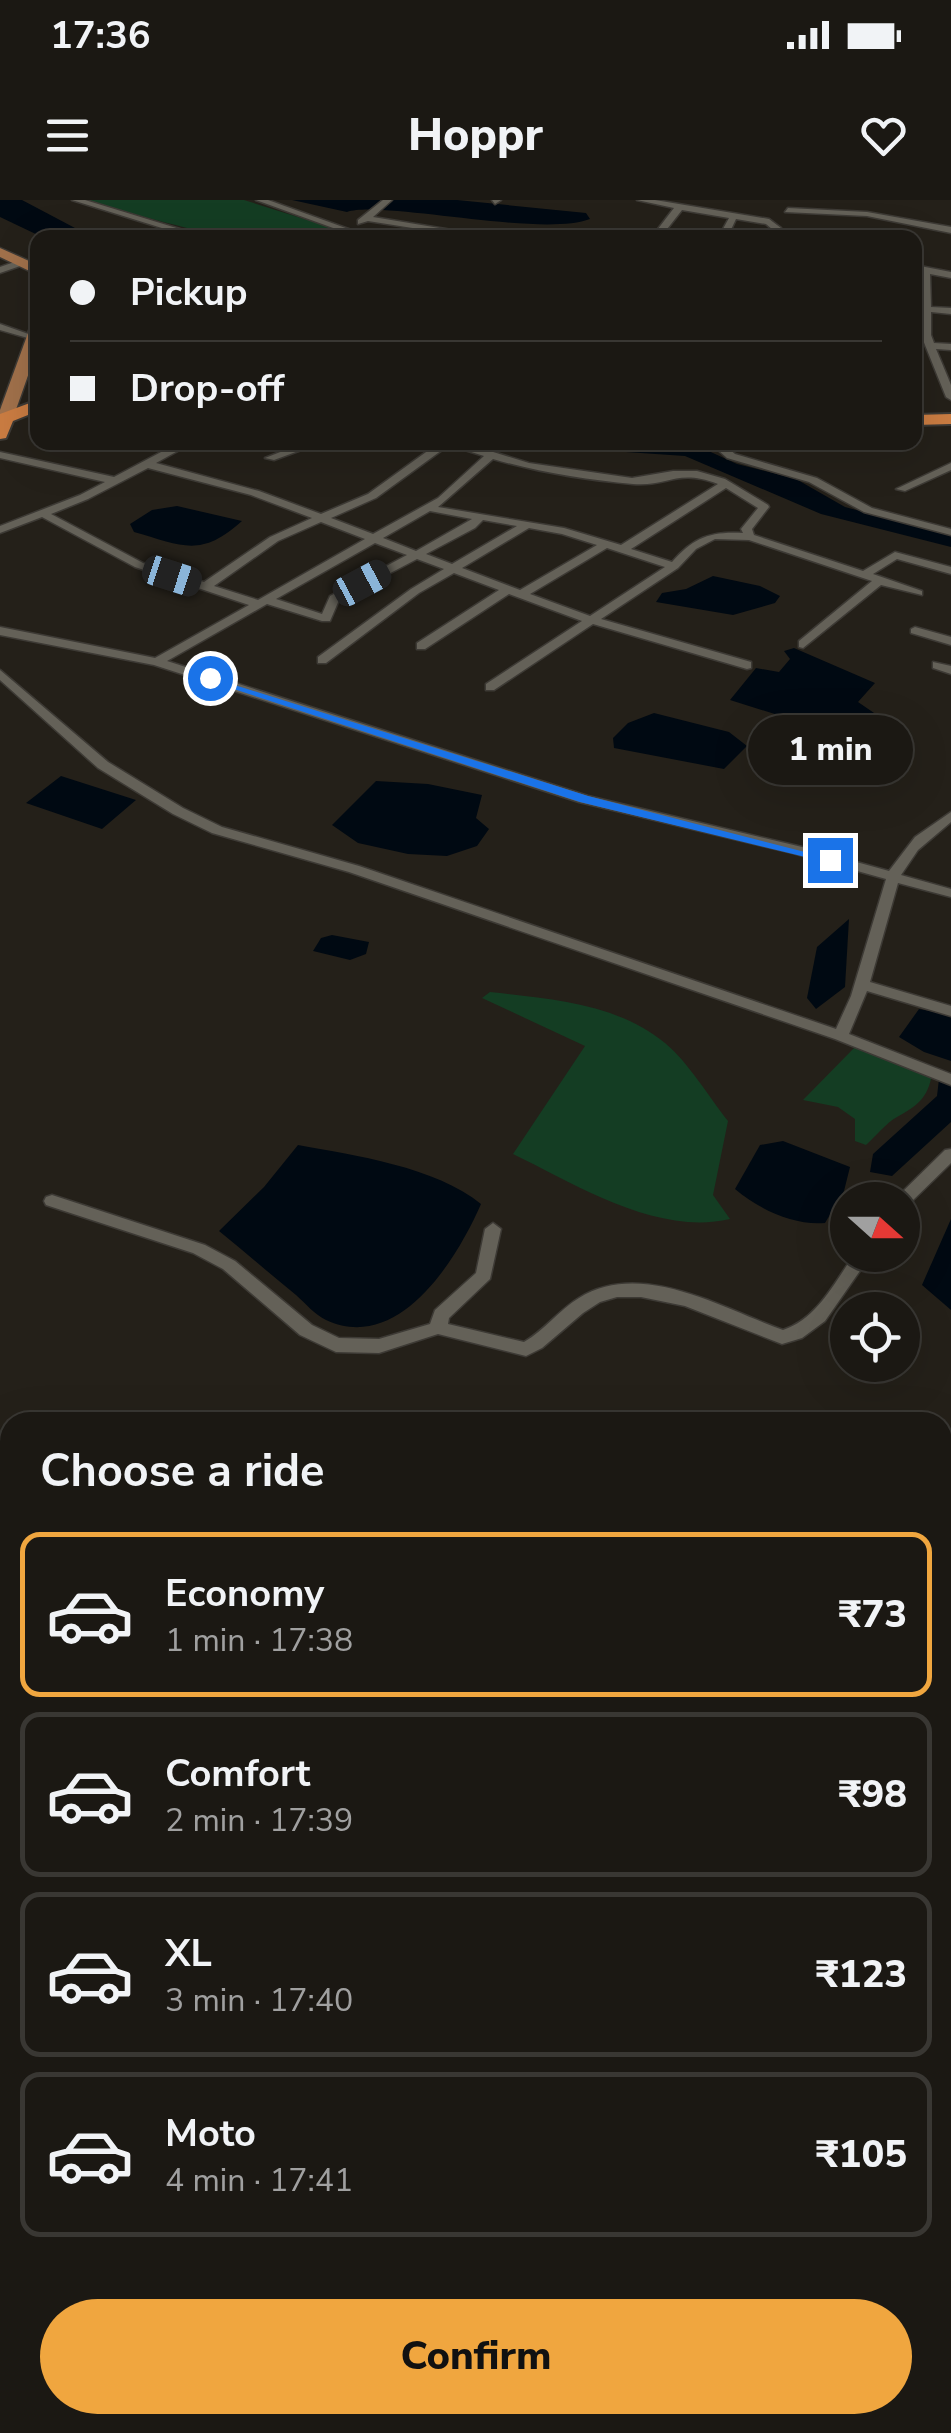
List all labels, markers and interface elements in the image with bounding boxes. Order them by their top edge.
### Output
text: 17:36 [50,10,151,61]
text: Hoppr [408,105,543,166]
icon: menu [40,108,95,163]
icon: heart [856,108,911,163]
text: Pickup [130,267,248,318]
text: Drop-off [130,363,284,414]
car [139,552,205,600]
car [328,556,396,610]
route start [188,656,233,701]
callout: 1 min [748,715,912,785]
text: 1 min [788,728,873,771]
route end [808,838,853,883]
north arrow [830,1182,920,1272]
map controls [830,1182,920,1382]
button: locate [830,1292,920,1382]
text: Choose a ride [40,1441,325,1502]
text: Economy [165,1568,324,1619]
icon: car [45,1570,135,1660]
text: ₹73 [839,1589,907,1640]
text: 1 min · 17:38 [165,1619,353,1662]
text: Comfort [165,1748,310,1799]
icon: car [45,1750,135,1840]
text: ₹98 [839,1769,907,1820]
text: 2 min · 17:39 [165,1799,353,1842]
text: XL [165,1928,212,1979]
icon: car [45,1930,135,2020]
text: ₹123 [816,1949,907,2000]
text: 3 min · 17:40 [165,1979,353,2022]
text: Moto [165,2108,256,2159]
icon: car [45,2110,135,2200]
text: ₹105 [816,2129,907,2180]
text: 4 min · 17:41 [165,2159,353,2202]
button: Confirm [40,2299,912,2414]

